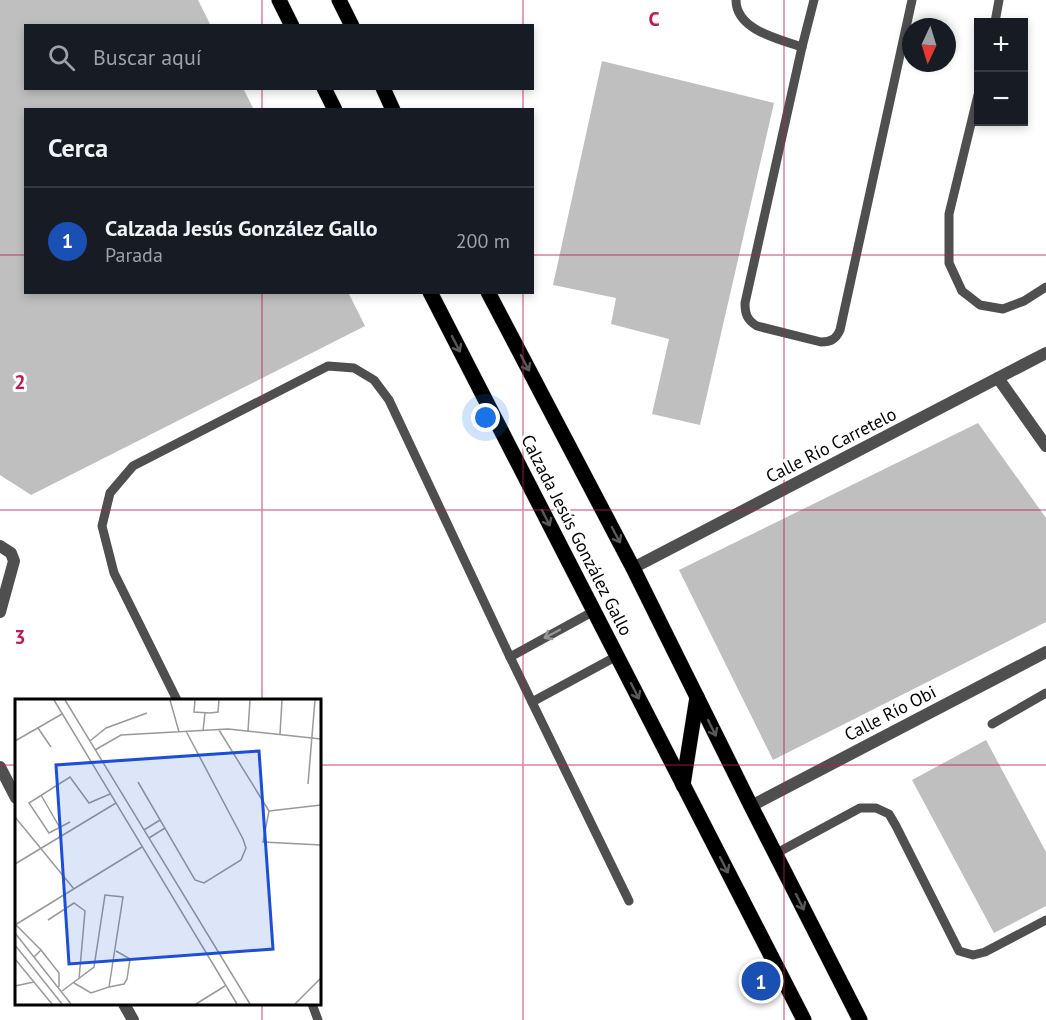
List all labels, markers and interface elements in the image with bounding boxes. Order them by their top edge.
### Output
text: C [648,6,660,32]
north arrow [902,18,956,72]
map controls [974,18,1028,126]
button: + [974,18,1028,72]
search box [24,24,534,90]
icon: search [45,41,78,74]
text: Buscar aquí [93,43,202,71]
button: − [974,72,1028,126]
text: Cerca [48,131,108,164]
text: Calzada Jesús González Gallo [105,214,377,242]
text: 1 [62,228,73,254]
text: 200 m [456,228,510,254]
text: Parada [105,242,163,268]
one-way arrow [451,335,463,353]
one-way arrow [520,353,531,371]
text: 2 [14,369,26,395]
street label: Calle Río Carretelo [762,402,900,488]
your location [471,403,500,432]
street label: Calzada Jesús González Gallo [516,431,638,639]
one-way arrow [541,508,552,526]
one-way arrow [610,526,622,543]
text: 3 [14,624,26,650]
one-way arrow [544,628,561,640]
street label: Calle Río Obi [840,680,940,746]
one-way arrow [629,682,641,699]
inset map [15,699,321,1005]
one-way arrow [707,719,719,737]
one-way arrow [719,855,730,873]
one-way arrow [795,893,806,911]
pin: 1 [742,958,780,1004]

